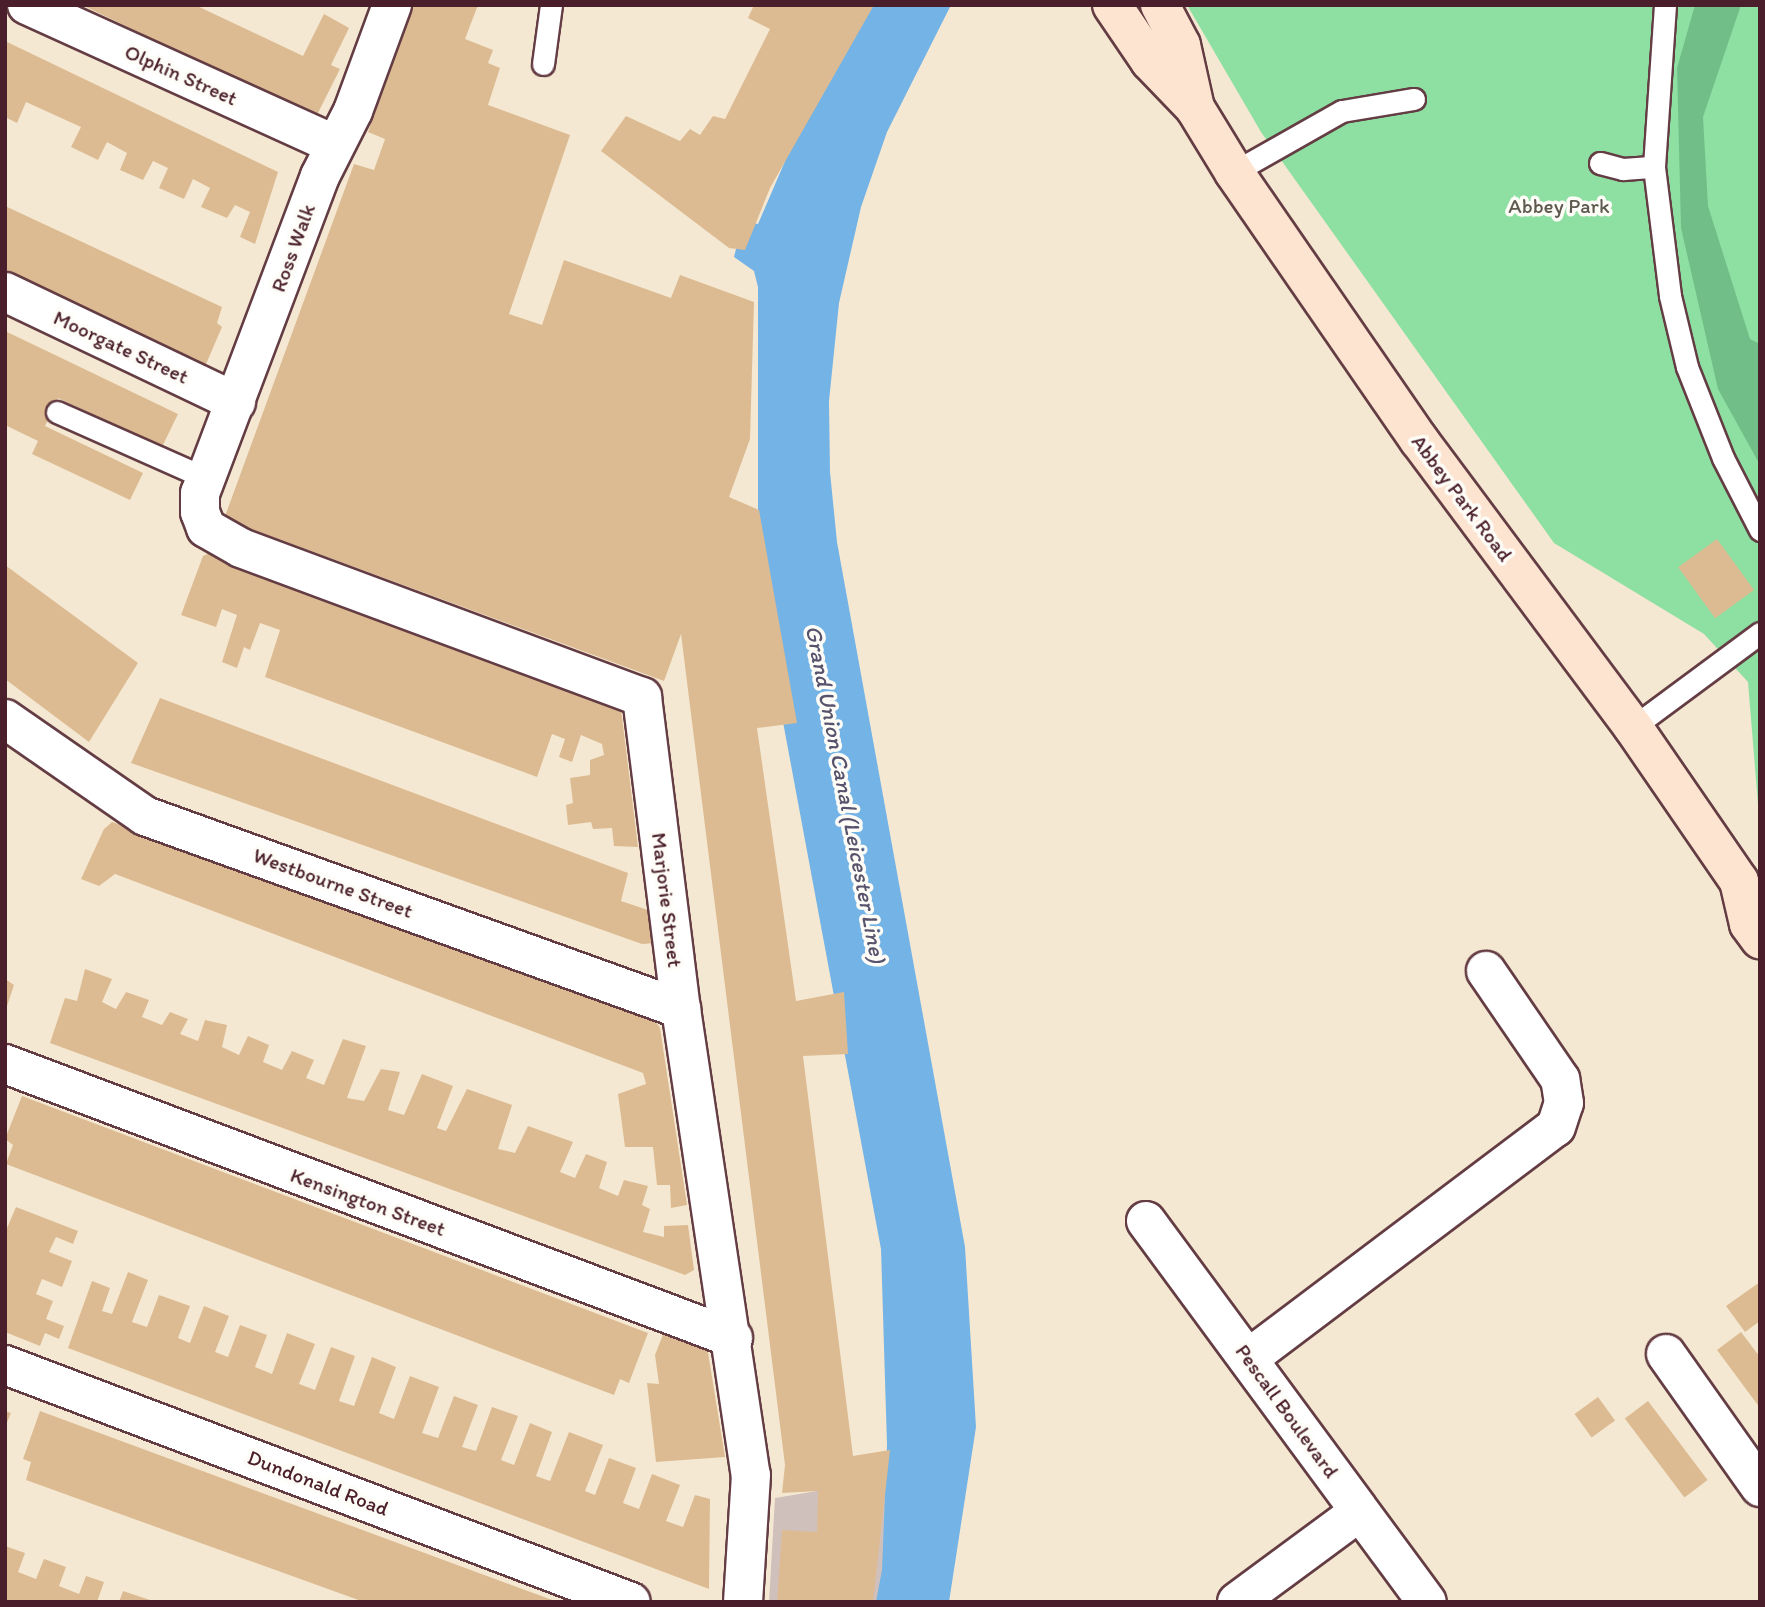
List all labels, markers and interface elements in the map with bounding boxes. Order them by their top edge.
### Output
street label: Olphin Street [121,39,241,111]
park label: Abbey Park [1508,193,1610,219]
street label: Ross Walk [266,201,320,295]
street label: Moorgate Street [50,305,192,389]
street label: Abbey Park Road [1406,430,1518,566]
water label: Grand Union Canal (Leicester Line) [800,623,892,965]
street label: Marjorie Street [646,831,688,969]
street label: Westbourne Street [250,843,416,923]
street label: Kensington Street [287,1162,449,1242]
street label: Pescall Boulevard [1230,1339,1344,1483]
street label: Dundonald Road [244,1444,392,1522]

